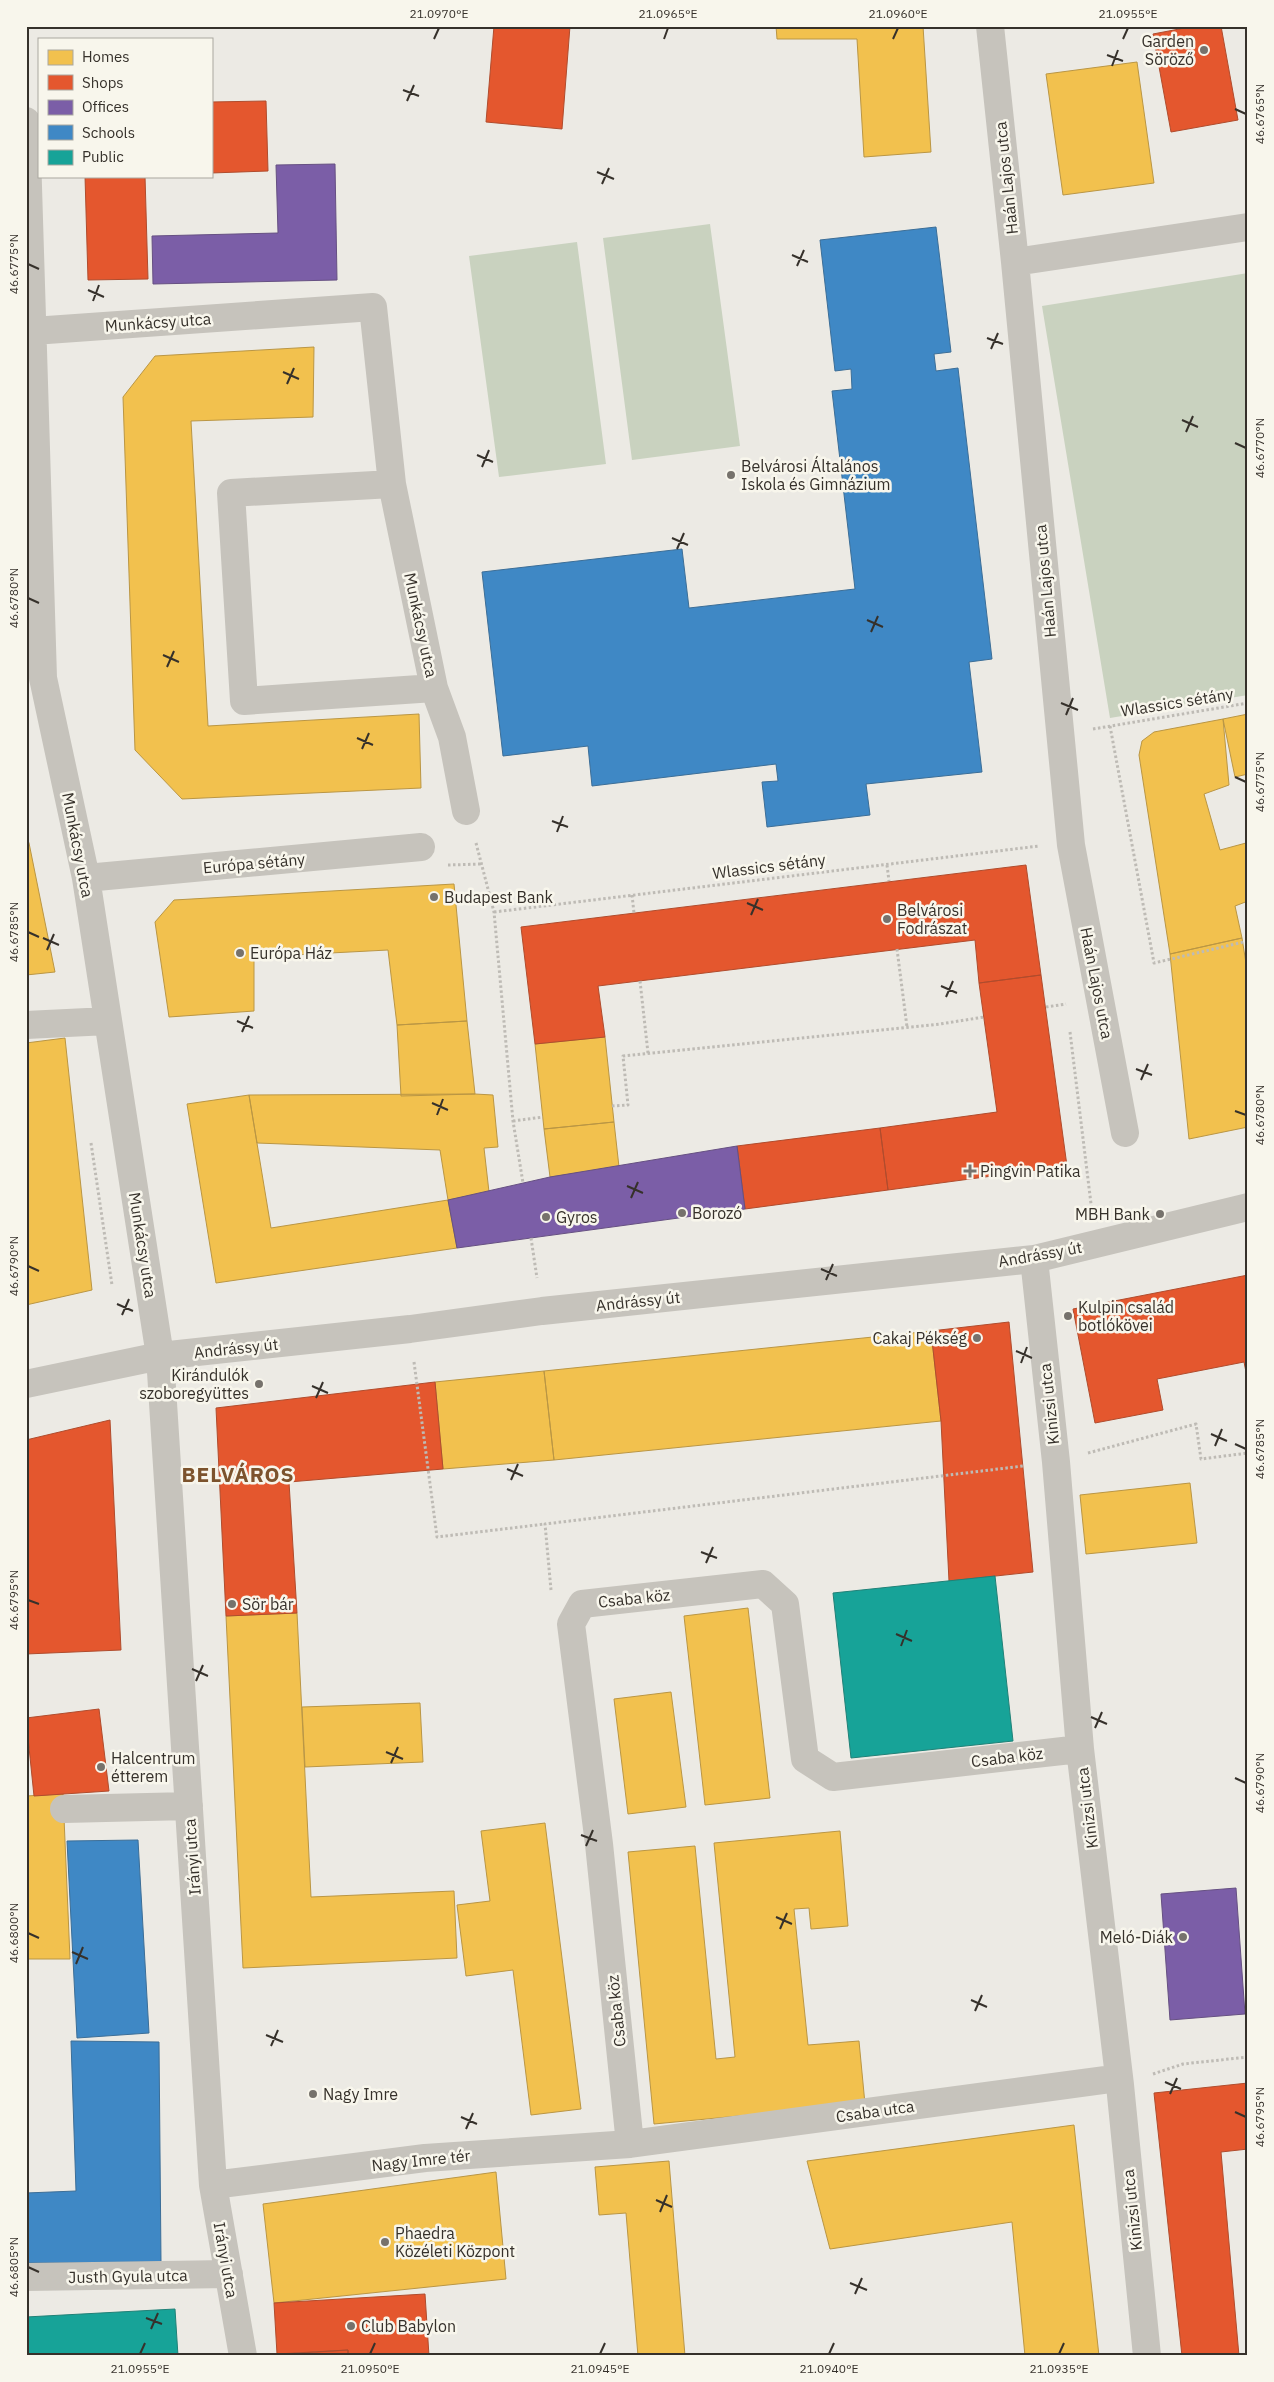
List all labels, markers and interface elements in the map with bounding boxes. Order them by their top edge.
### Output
text: 21.0970°E [409,6,469,21]
text: 21.0965°E [638,6,698,21]
text: 21.0960°E [868,6,928,21]
text: 21.0955°E [1098,6,1158,21]
place label: Garden Söröző [1141,31,1194,69]
legend [38,38,212,178]
marker: Garden Söröző [1198,44,1210,56]
text: Homes [82,47,130,66]
text: Shops [82,73,124,92]
text: 46.6765°N [1252,84,1267,144]
text: Offices [82,97,129,116]
street label: Haán Lajos utca [990,120,1022,236]
text: Schools [82,123,135,142]
text: Public [82,147,124,166]
text: 46.6775°N [6,234,21,294]
street label: Munkácsy utca [104,308,212,336]
text: 46.6770°N [1252,418,1267,478]
place label: Belvárosi Általános Iskola és Gimnázium [741,455,891,494]
marker: Belvárosi Általános Iskola és Gimnázium [725,469,737,481]
street label: Haán Lajos utca [1030,523,1060,638]
text: 46.6780°N [6,568,21,628]
street label: Munkácsy utca [400,571,442,680]
street label: Wlassics sétány [1119,683,1235,721]
text: 46.6775°N [1252,752,1267,812]
street label: Munkácsy utca [58,791,98,900]
street label: Európa sétány [202,849,306,877]
street label: Wlassics sétány [711,849,827,883]
place label: Budapest Bank [444,887,554,907]
marker: Budapest Bank [428,891,440,903]
place label: Belvárosi Fodrászat [897,900,967,938]
text: 46.6785°N [6,902,21,962]
marker: Belvárosi Fodrászat [881,913,893,925]
street label: Haán Lajos utca [1076,925,1118,1041]
place label: Európa Ház [250,943,332,963]
marker: Európa Ház [234,947,246,959]
text: 46.6780°N [1252,1085,1267,1145]
place label: Pingvin Patika [980,1161,1081,1181]
marker: Pingvin Patika [964,1165,976,1177]
street label: Munkácsy utca [125,1191,161,1300]
place label: Borozó [692,1203,742,1223]
place label: MBH Bank [1075,1204,1151,1224]
place label: Gyros [556,1207,598,1227]
marker: Borozó [676,1207,688,1219]
marker: MBH Bank [1154,1208,1166,1220]
marker: Gyros [540,1211,552,1223]
text: 46.6790°N [6,1236,21,1296]
street label: Andrássy út [997,1237,1083,1271]
street label: Andrássy út [595,1287,681,1315]
place label: Kulpin család botlókövei [1078,1297,1174,1335]
marker: Kulpin család botlókövei [1062,1310,1074,1322]
place label: Cakaj Pékség [872,1328,968,1348]
marker: Cakaj Pékség [971,1332,983,1344]
street label: Andrássy út [193,1334,279,1362]
street label: Kinizsi utca [1035,1362,1063,1446]
place label: Kirándulók szoboregyüttes [139,1365,250,1403]
marker: Kirándulók szoboregyüttes [253,1378,265,1390]
text: 46.6785°N [1252,1419,1267,1479]
district label: BELVÁROS [181,1460,295,1488]
text: 46.6795°N [6,1570,21,1630]
street label: Csaba köz [597,1584,671,1612]
place label: Sör bár [242,1594,294,1614]
marker: Sör bár [226,1598,238,1610]
street label: Csaba köz [970,1743,1044,1771]
place label: Halcentrum étterem [111,1748,196,1786]
text: 46.6790°N [1252,1753,1267,1813]
marker: Halcentrum étterem [95,1761,107,1773]
street label: Kinizsi utca [1072,1766,1102,1850]
street label: Irányi utca [179,1818,205,1896]
text: 46.6800°N [6,1903,21,1963]
place label: Meló-Diák [1100,1927,1174,1947]
marker: Meló-Diák [1177,1931,1189,1943]
street label: Csaba köz [602,1974,630,2048]
place label: Nagy Imre [323,2084,398,2104]
text: 46.6795°N [1252,2087,1267,2147]
marker: Nagy Imre [307,2088,319,2100]
street label: Csaba utca [834,2096,916,2126]
street label: Nagy Imre tér [371,2145,471,2175]
street label: Kinizsi utca [1118,2168,1146,2252]
street label: Irányi utca [209,2220,243,2300]
place label: Phaedra Közéleti Központ [395,2223,515,2261]
marker: Phaedra Közéleti Központ [379,2236,391,2248]
text: 46.6805°N [6,2237,21,2297]
street label: Justh Gyula utca [68,2265,188,2287]
place label: Club Babylon [361,2316,456,2336]
marker: Club Babylon [345,2320,357,2332]
text: 21.0955°E [110,2361,170,2376]
text: 21.0950°E [340,2361,400,2376]
text: 21.0945°E [570,2361,630,2376]
text: 21.0940°E [799,2361,859,2376]
text: 21.0935°E [1029,2361,1089,2376]

